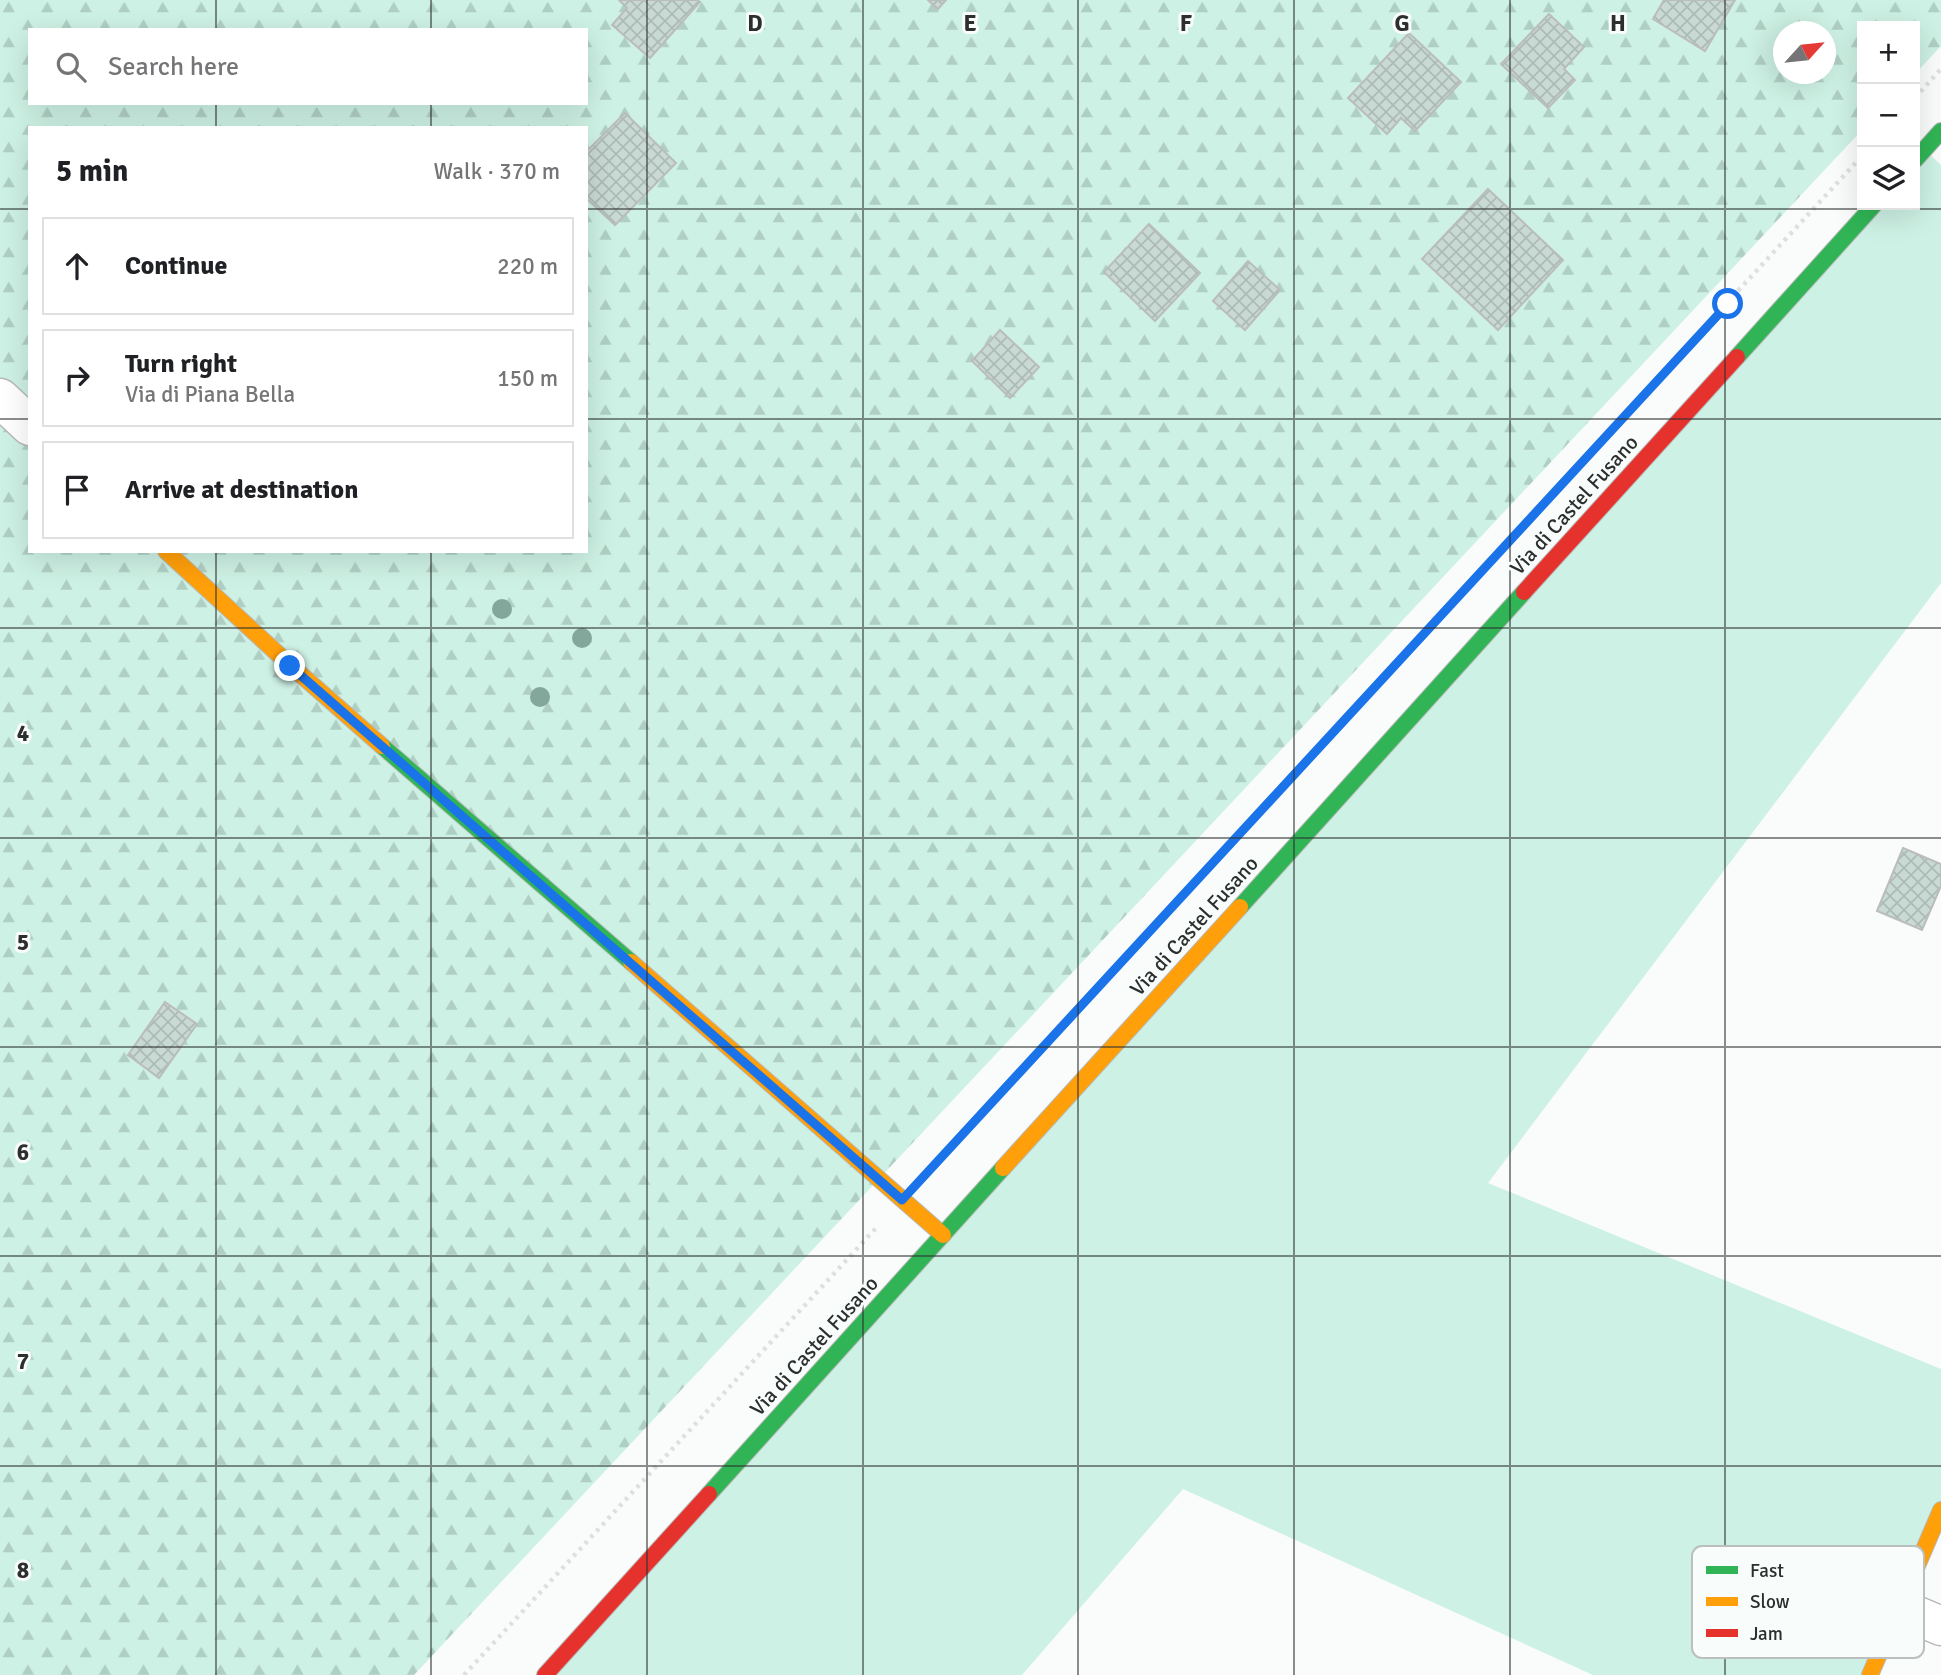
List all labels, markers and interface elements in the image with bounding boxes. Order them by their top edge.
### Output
text: D [747,9,763,38]
text: E [963,9,977,38]
text: F [1180,9,1192,38]
text: G [1394,9,1410,38]
text: H [1610,9,1626,38]
north arrow [1773,21,1836,84]
map controls [1857,21,1920,210]
button: + [1857,21,1920,84]
search box [28,28,588,105]
icon: search [52,48,90,86]
text: Search here [108,51,239,83]
button: − [1857,84,1920,147]
button: layers [1857,147,1920,210]
text: 5 min [56,153,128,190]
text: Walk · 370 m [434,157,560,186]
icon: ahead [58,247,96,285]
text: Continue [125,250,227,282]
text: 220 m [497,252,558,281]
route start [1712,288,1743,319]
text: Turn right [125,348,237,380]
icon: right [58,359,96,397]
text: 150 m [497,364,558,393]
text: Via di Piana Bella [125,380,295,409]
street label: Via di Castel Fusano [1504,430,1644,580]
icon: arrive [58,471,96,509]
text: Arrive at destination [125,474,358,506]
route end [274,650,305,681]
text: 4 [17,719,29,748]
street label: Via di Castel Fusano [1124,851,1264,1001]
text: 5 [17,928,29,957]
text: 6 [17,1138,29,1167]
street label: Via di Castel Fusano [744,1271,884,1421]
text: 7 [17,1347,29,1376]
legend [1692,1546,1924,1658]
text: 8 [17,1556,29,1585]
text: Fast [1750,1559,1784,1583]
text: Slow [1750,1590,1790,1614]
text: Jam [1750,1622,1783,1646]

